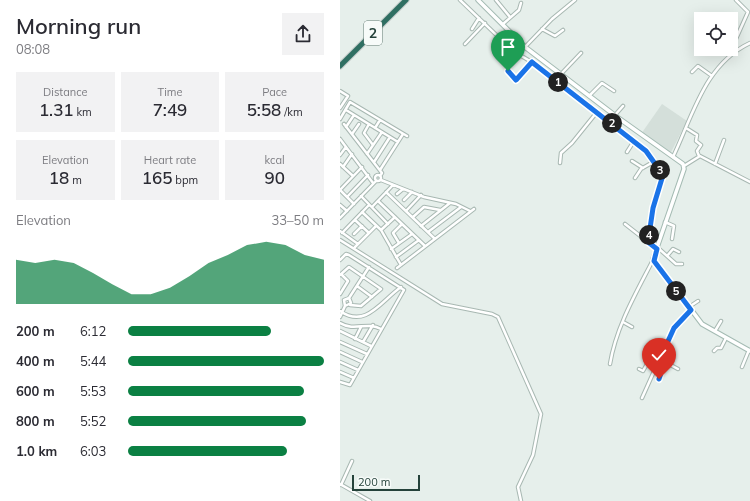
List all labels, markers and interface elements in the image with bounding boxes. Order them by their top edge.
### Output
text: Morning run [16,12,141,40]
map controls [694,12,738,56]
button: locate [694,12,738,56]
button: share [282,13,324,55]
road number: 2 [364,21,382,45]
pin [491,30,525,71]
icon: arrive [497,36,519,58]
text: 08:08 [16,41,50,57]
pin: 1 [548,72,568,92]
text: 1 [555,75,561,89]
text: Distance [43,85,88,99]
text: Time [158,85,182,99]
text: Pace [262,85,287,99]
text: 1.31 [39,99,74,120]
text: 7:49 [153,99,187,120]
text: 5:58 [247,99,281,120]
text: km [74,105,92,119]
text: /km [281,105,303,119]
pin: 2 [602,113,622,133]
text: 2 [609,116,615,130]
text: Elevation [42,153,89,167]
text: Heart rate [144,153,196,167]
text: kcal [265,153,285,167]
pin: 3 [650,160,670,180]
text: 3 [657,163,663,177]
text: 18 [49,167,69,188]
text: 165 [142,167,172,188]
text: 90 [264,167,285,188]
text: m [69,173,82,187]
text: bpm [172,173,198,187]
text: Elevation [16,212,71,228]
text: 33–50 m [271,212,324,228]
pin: 4 [639,225,659,245]
text: 4 [646,228,652,242]
pin: 5 [666,281,686,301]
text: 5 [673,284,679,298]
text: 200 m [16,323,55,339]
text: 6:12 [80,323,106,339]
pin [642,338,676,379]
icon: check [648,344,670,366]
text: 400 m [16,353,55,369]
text: 5:44 [80,353,106,369]
text: 600 m [16,383,55,399]
text: 5:53 [80,383,106,399]
text: 800 m [16,413,55,429]
text: 5:52 [80,413,106,429]
text: 1.0 km [16,443,57,459]
text: 6:03 [80,443,106,459]
scale bar [352,473,420,492]
text: 200 m [358,475,390,489]

